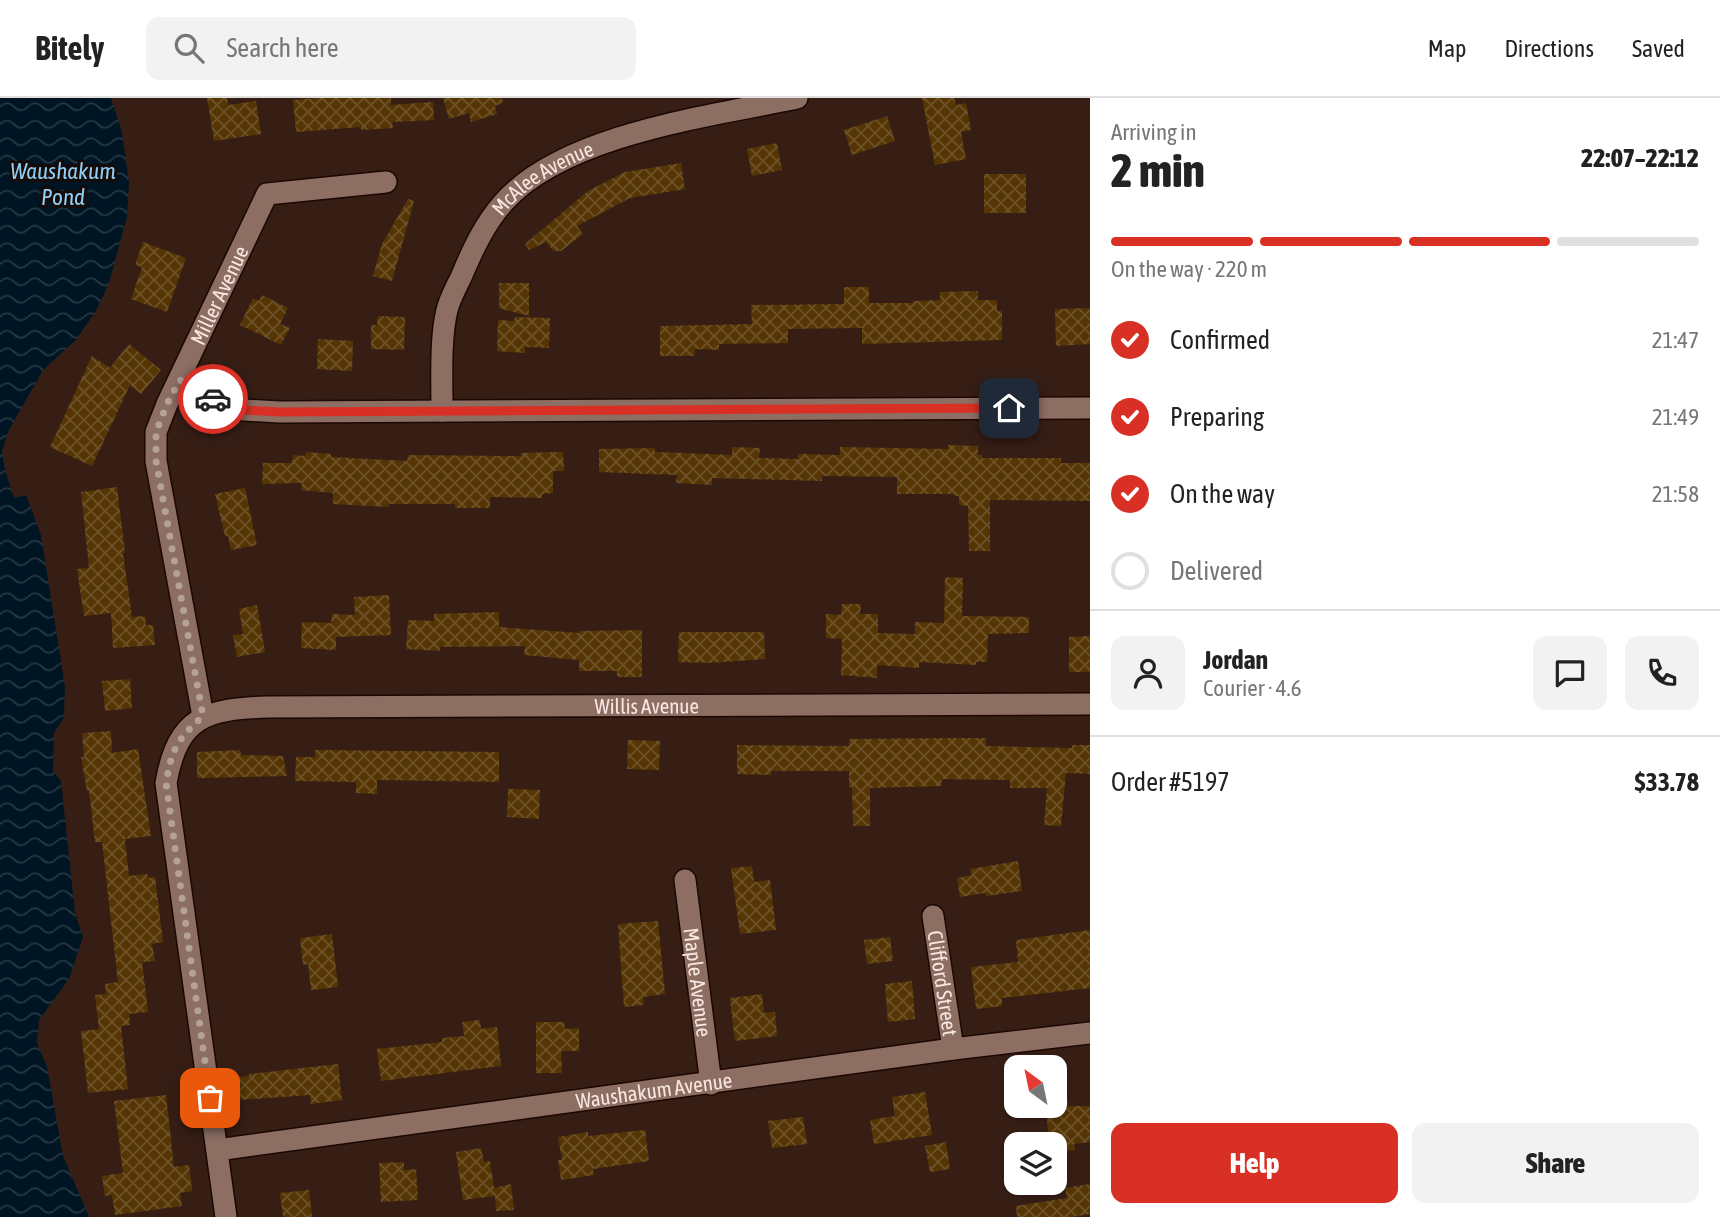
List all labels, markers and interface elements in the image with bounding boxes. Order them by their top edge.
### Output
search box [146,17,636,80]
text: Bitely [35,29,104,67]
icon: search [170,29,208,67]
text: Search here [226,33,339,63]
text: Map [1428,35,1466,62]
text: Directions [1504,35,1594,62]
text: Saved [1632,35,1685,62]
text: Arriving in [1111,119,1197,145]
street label: McAlee Avenue [486,136,597,220]
text: 22:07–22:12 [1581,143,1699,173]
text: 2 min [1111,144,1205,197]
water label: Waushakum Pond [10,158,116,210]
street label: Miller Avenue [185,242,253,348]
text: On the way · 220 m [1111,256,1267,282]
icon: check [1111,321,1149,359]
text: Confirmed [1170,325,1270,355]
text: 21:47 [1652,327,1699,353]
courier [178,364,248,434]
pin [979,378,1039,438]
icon: car [194,380,232,418]
icon: home [990,389,1028,427]
icon: check [1111,398,1149,436]
text: Preparing [1170,402,1264,432]
text: 21:49 [1652,404,1699,430]
icon: check [1111,475,1149,513]
text: On the way [1170,479,1275,509]
text: 21:58 [1652,481,1699,507]
text: Delivered [1170,556,1263,586]
button: person [1111,636,1185,710]
button: chat [1533,636,1607,710]
button: phone [1625,636,1699,710]
text: Jordan [1203,645,1268,675]
text: Courier · 4.6 [1203,675,1302,701]
street label: Willis Avenue [594,693,699,718]
text: Order #5197 [1111,767,1230,797]
text: $33.78 [1635,767,1699,797]
street label: Maple Avenue [679,926,717,1038]
street label: Clifford Street [923,929,963,1038]
north arrow [1004,1055,1068,1118]
map controls [1004,1055,1067,1195]
street label: Waushakum Avenue [574,1067,734,1113]
pin [180,1068,240,1128]
icon: bag [191,1079,229,1117]
button: Help [1111,1123,1398,1203]
button: Share [1412,1123,1699,1203]
button: layers [1004,1132,1067,1195]

